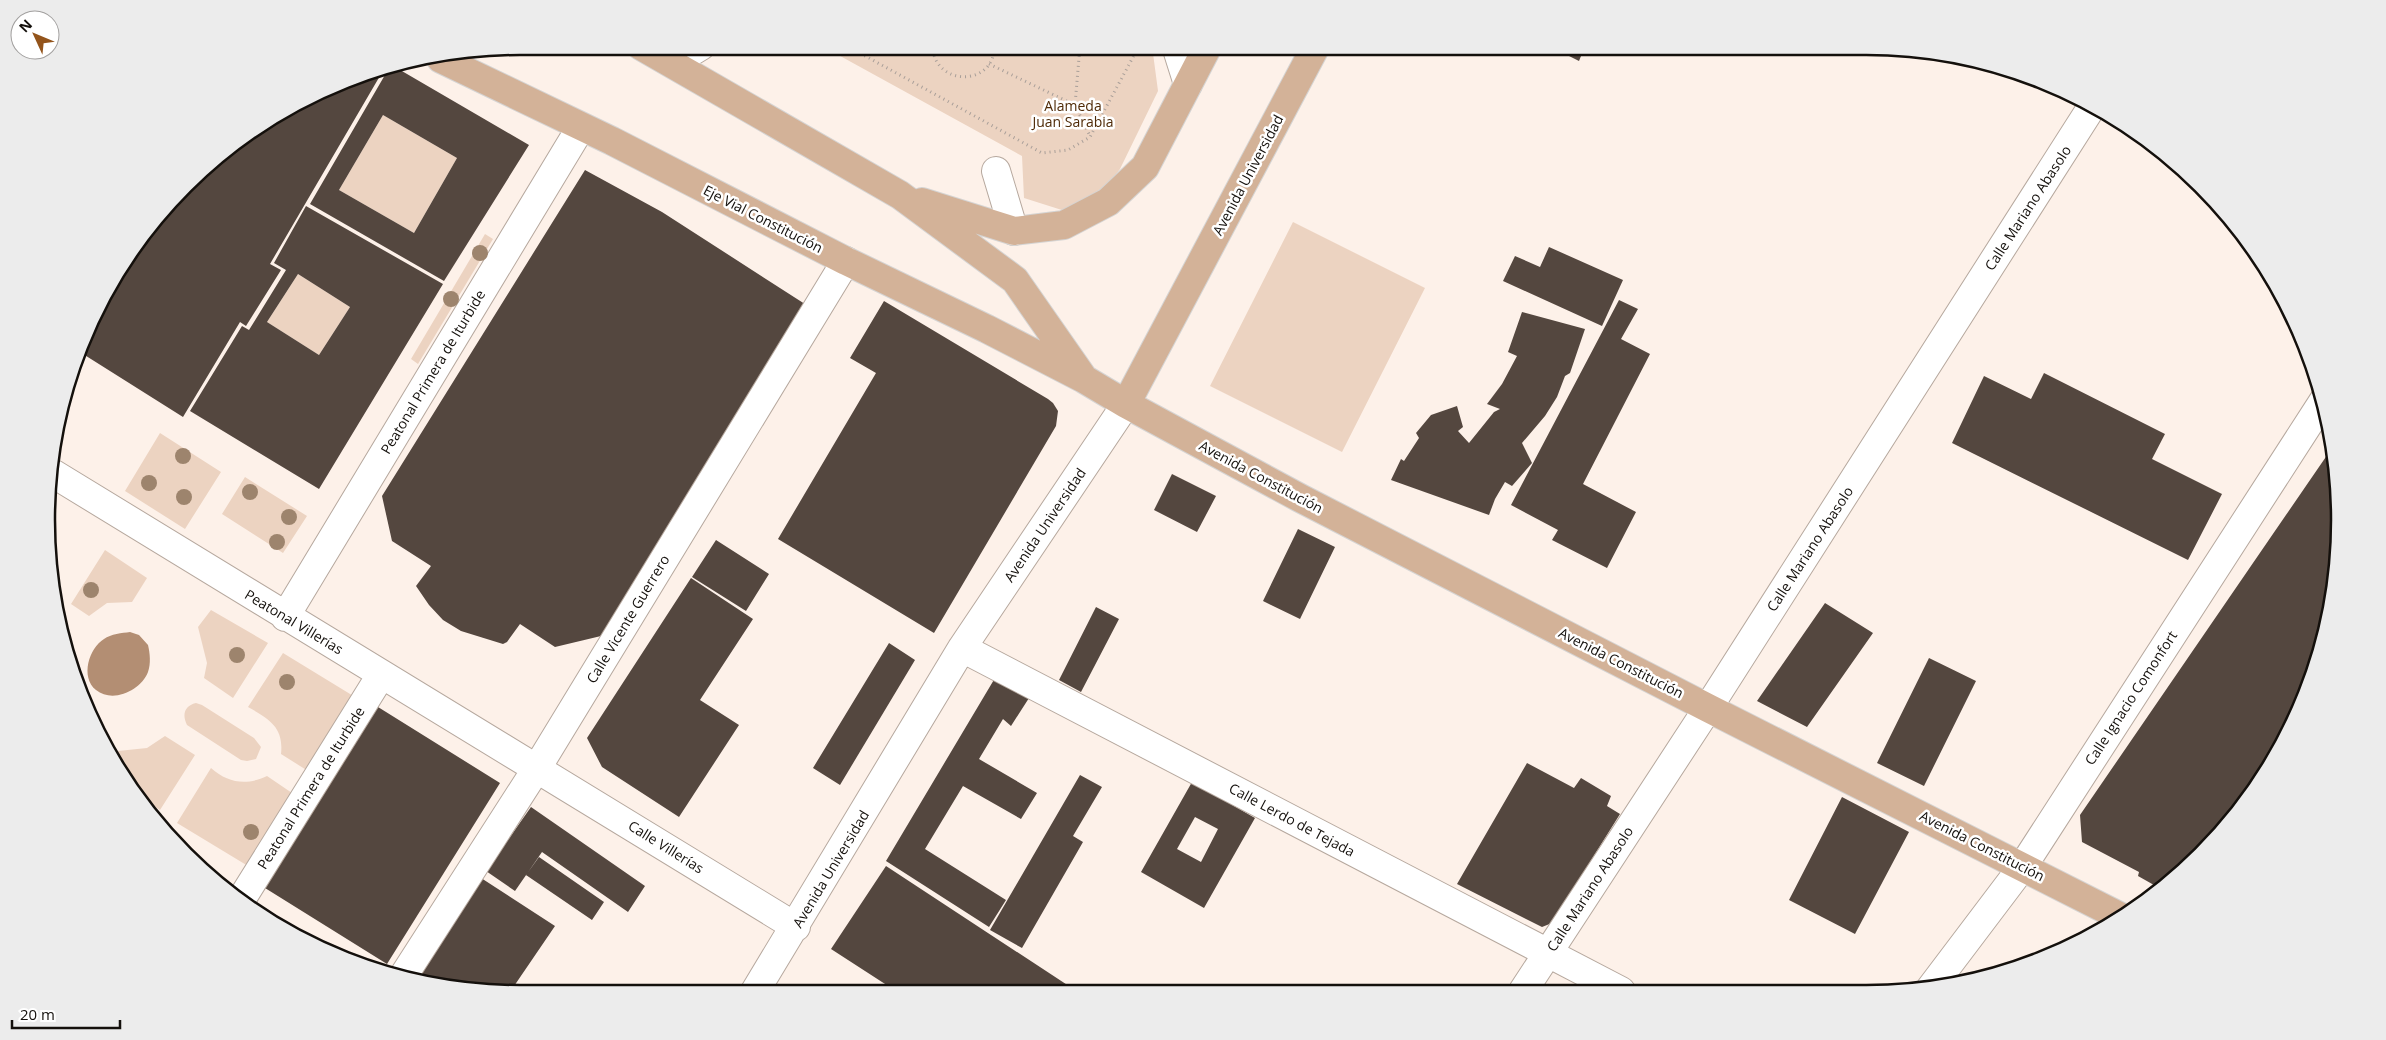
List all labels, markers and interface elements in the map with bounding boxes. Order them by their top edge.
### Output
north arrow [10,10,60,60]
text: N [14,15,36,36]
park label: Alameda Juan Sarabia [1030,96,1114,131]
street label: Avenida Universidad [1208,111,1287,238]
street label: Calle Mariano Abasolo [1980,142,2075,274]
street label: Eje Vial Constitución [700,180,826,257]
street label: Peatonal Primera de Iturbide [376,286,489,457]
street label: Avenida Constitución [1196,436,1326,517]
street label: Avenida Universidad [999,464,1090,586]
street label: Calle Mariano Abasolo [1762,483,1857,615]
street label: Calle Vicente Guerrero [582,551,674,687]
street label: Peatonal Villerías [242,585,347,659]
street label: Avenida Constitución [1556,623,1687,702]
street label: Calle Ignacio Comonfort [2080,627,2181,768]
street label: Peatonal Primera de Iturbide [253,703,369,873]
street label: Calle Lerdo de Tejada [1226,778,1358,861]
street label: Avenida Universidad [788,806,873,931]
street label: Avenida Constitución [1917,806,2048,885]
street label: Calle Villerías [625,816,708,878]
street label: Calle Mariano Abasolo [1542,823,1637,955]
scale bar [12,998,120,1030]
text: 20 m [20,1004,55,1024]

